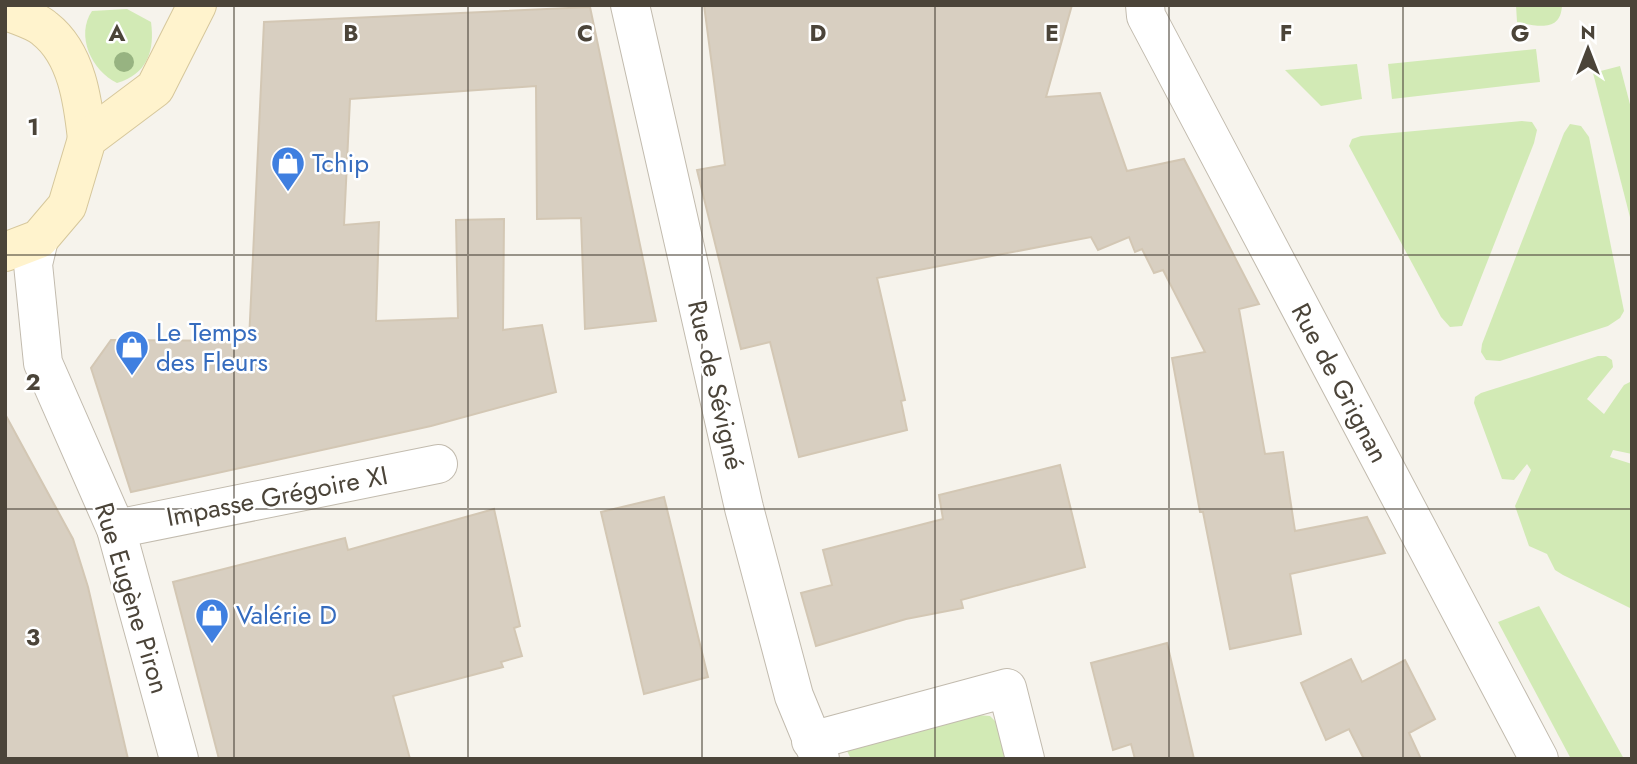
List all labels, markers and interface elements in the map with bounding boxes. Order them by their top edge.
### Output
north arrow [1553,14,1623,84]
text: A [108,16,126,50]
text: B [343,16,359,50]
text: C [577,16,593,50]
text: D [810,16,827,50]
text: E [1045,16,1059,50]
text: F [1280,16,1292,50]
text: G [1511,16,1529,50]
text: N [1580,19,1596,46]
text: 1 [27,110,39,144]
shop icon: Tchip [269,144,307,193]
place label: Tchip [312,144,369,182]
street label: Rue de Sévigné [678,296,754,474]
street label: Rue de Grignan [1282,296,1398,470]
place label: Le Temps des Fleurs [156,313,268,381]
shop icon: Le Temps des Fleurs [113,328,151,377]
text: 2 [25,365,41,399]
street label: Impasse Grégoire XI [163,456,391,536]
street label: Rue Eugène Piron [85,498,179,698]
shop icon: Valérie D [193,596,231,645]
place label: Valérie D [236,596,337,634]
text: 3 [26,620,40,654]

